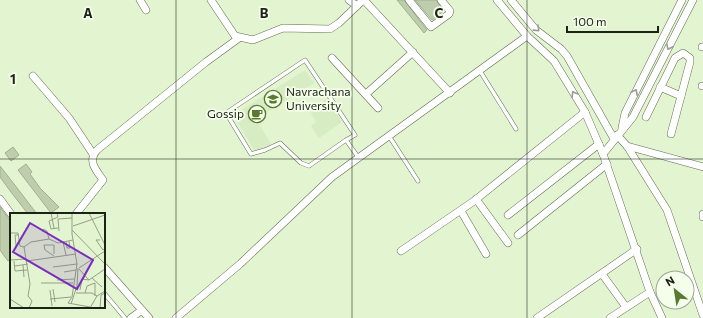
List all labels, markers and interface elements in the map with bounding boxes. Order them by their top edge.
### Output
text: A [83,5,93,21]
text: B [260,5,269,21]
text: C [435,5,444,21]
scale bar [567,8,658,34]
text: 100 m [573,14,607,28]
one-way arrow [532,25,540,32]
one-way arrow [666,43,673,50]
text: 1 [10,71,16,87]
place label: Navrachana University [286,84,351,112]
one-way arrow [631,88,638,96]
school or university icon: Navrachana University [263,89,283,109]
one-way arrow [571,91,578,98]
cafe icon: Gossip [247,104,267,124]
place label: Gossip [207,106,244,120]
inset map [10,213,105,308]
north arrow [655,270,695,310]
text: N [663,273,677,289]

